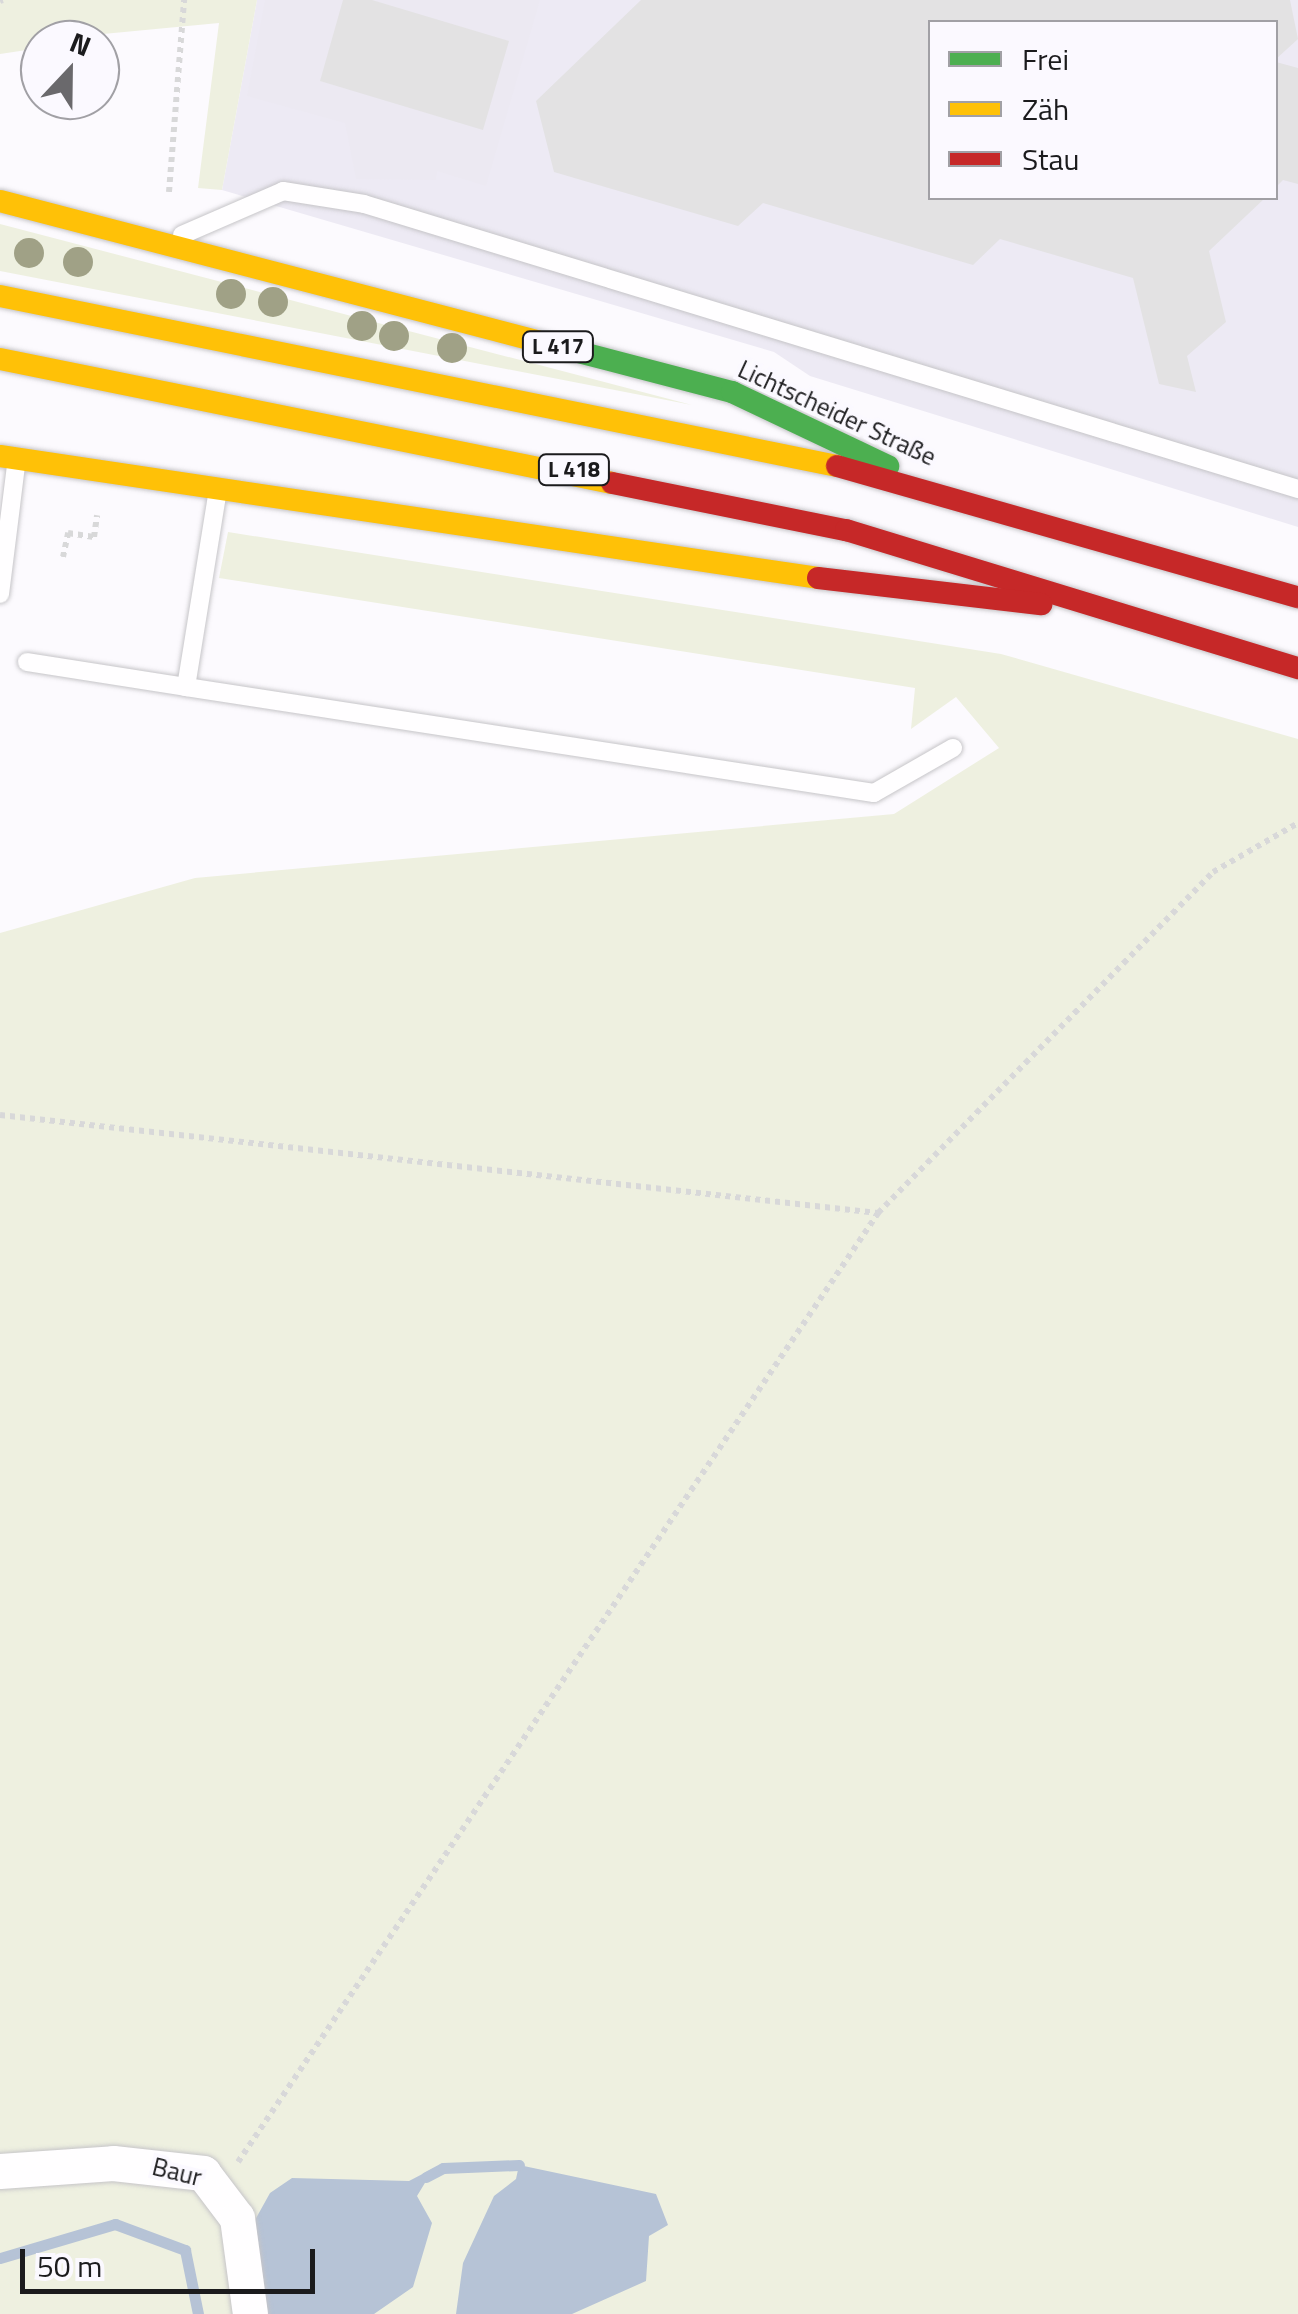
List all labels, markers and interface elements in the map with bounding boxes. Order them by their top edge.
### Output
north arrow [20,20,120,120]
text: N [64,20,98,67]
legend [928,20,1278,200]
text: Frei [1022,36,1069,82]
text: Zäh [1022,86,1069,132]
text: Stau [1022,136,1079,182]
road number: L 417 [520,330,596,364]
street label: Lichtscheider Straße [733,354,941,472]
road number: L 418 [536,453,612,487]
street label: Baur [149,2151,205,2193]
scale bar [25,2229,320,2291]
text: 50 m [37,2243,102,2289]

